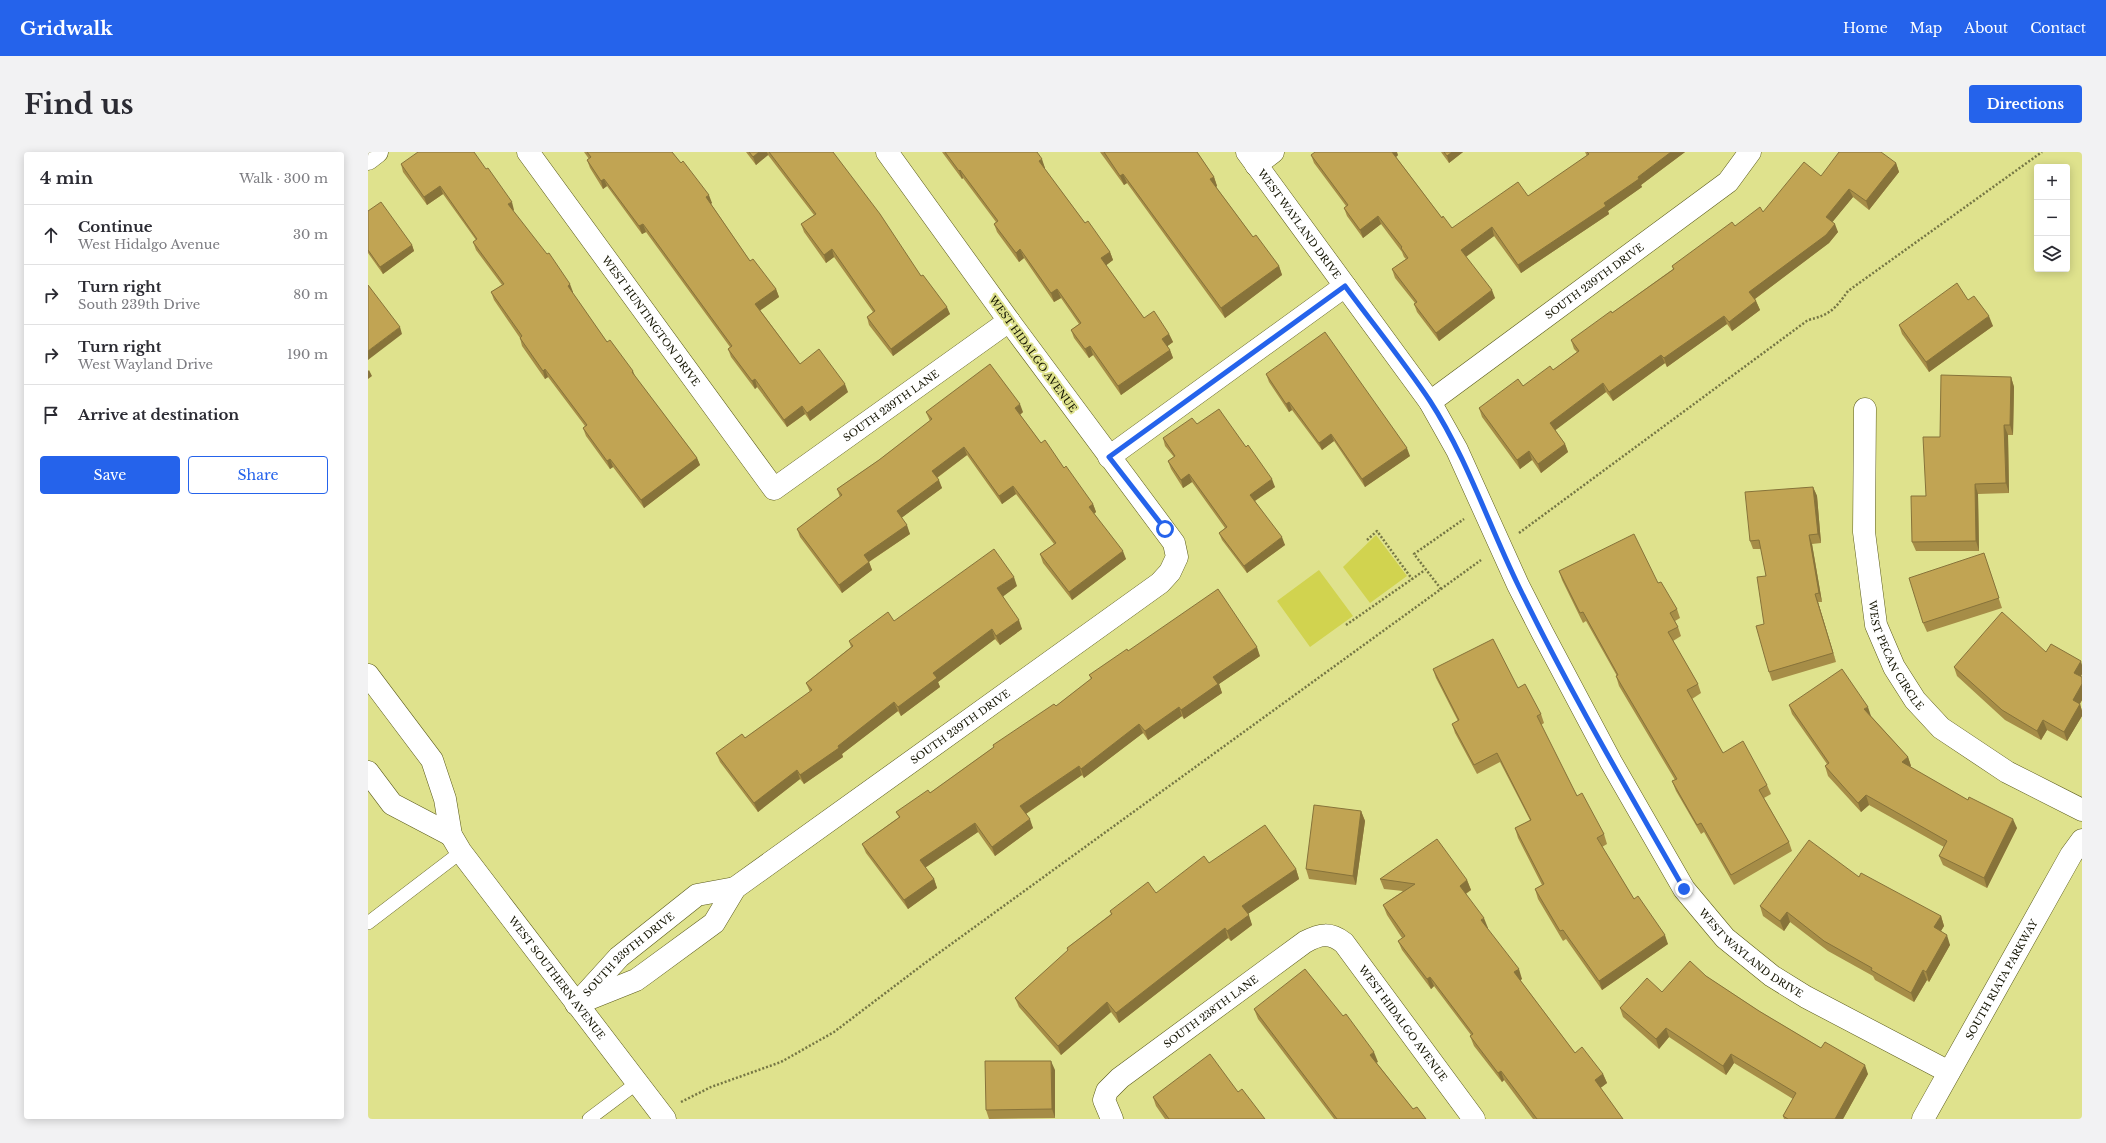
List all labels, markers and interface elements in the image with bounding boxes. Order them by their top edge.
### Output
text: Gridwalk [20,17,113,40]
text: Home [1843,19,1888,37]
text: Map [1910,19,1942,37]
text: About [1964,19,2008,37]
text: Contact [2030,19,2086,37]
button: Directions [1969,85,2082,123]
text: Find us [24,87,134,122]
map controls [2034,164,2070,272]
button: + [2034,164,2070,200]
street label: WEST WAYLAND DRIVE [1255,166,1344,281]
text: 4 min [40,168,93,189]
text: Walk · 300 m [239,170,328,187]
button: − [2034,200,2070,236]
text: Continue [78,217,153,236]
icon: ahead [40,224,62,246]
text: 30 m [293,226,328,243]
text: West Hidalgo Avenue [78,236,220,253]
button: layers [2034,236,2070,272]
street label: SOUTH 239TH DRIVE [1542,240,1646,322]
street label: WEST HUNTINGTON DRIVE [599,252,703,388]
text: Turn right [78,277,161,296]
icon: right [40,284,62,306]
text: 80 m [293,286,328,303]
street label: WEST HIDALGO AVENUE [986,293,1080,415]
text: South 239th Drive [78,296,200,313]
text: Turn right [78,337,161,356]
icon: right [40,344,62,366]
text: 190 m [287,346,328,363]
text: West Wayland Drive [78,356,213,373]
street label: SOUTH 239TH LANE [840,367,941,444]
icon: arrive [40,404,62,426]
text: Arrive at destination [78,405,239,424]
button: Save [40,456,180,494]
button: Share [188,456,328,494]
route start [1156,520,1174,538]
street label: WEST PECAN CIRCLE [1866,598,1927,712]
street label: SOUTH 239TH DRIVE [908,686,1012,767]
route end [1675,880,1693,898]
street label: WEST WAYLAND DRIVE [1696,905,1806,1000]
street label: SOUTH 239TH DRIVE [580,909,677,999]
street label: WEST SOUTHERN AVENUE [505,913,608,1042]
street label: SOUTH RIATA PARKWAY [1962,916,2041,1042]
street label: WEST HIDALGO AVENUE [1356,962,1450,1084]
street label: SOUTH 238TH LANE [1161,972,1261,1050]

